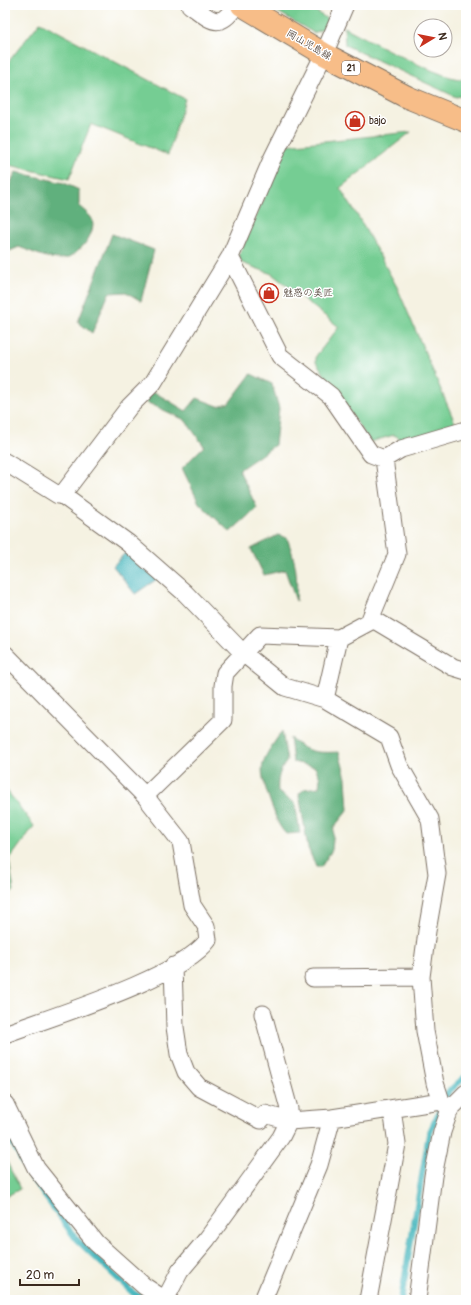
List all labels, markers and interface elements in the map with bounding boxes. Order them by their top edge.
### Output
north arrow [413,18,453,58]
street label: 岡山児島線 [284,27,334,63]
text: N [435,32,450,42]
road number: 21 [342,61,360,75]
shop icon: bajo [344,110,366,132]
place label: bajo [369,115,387,127]
shop icon: 魅惑の美匠 [258,282,280,304]
place label: 魅惑の美匠 [283,287,333,299]
scale bar [20,1261,79,1287]
text: 20 m [26,1268,55,1283]

